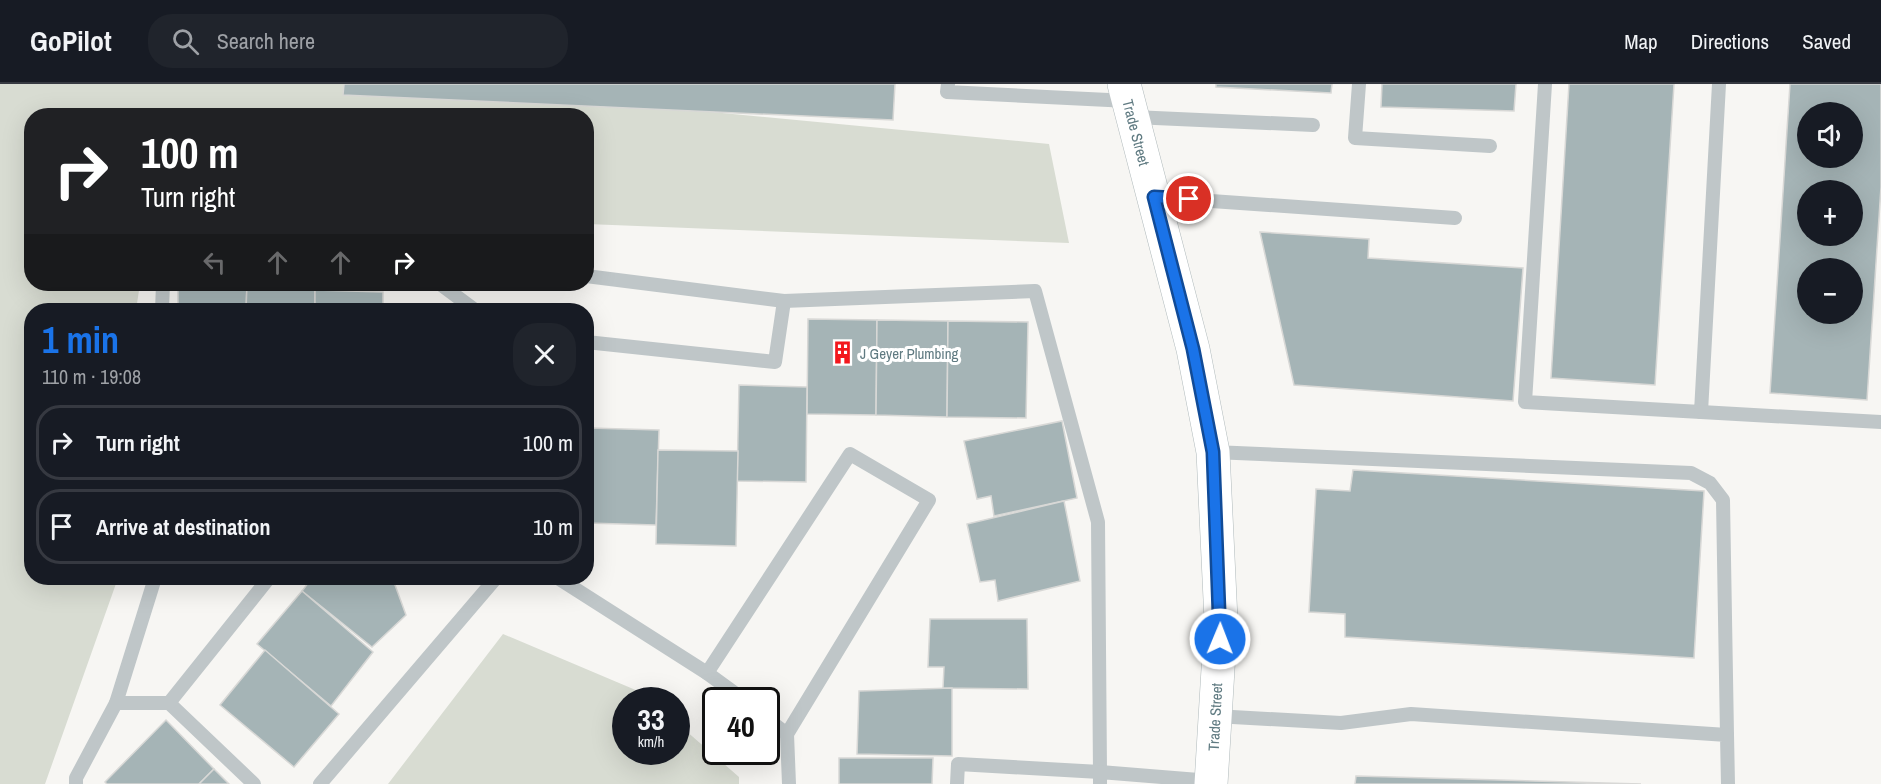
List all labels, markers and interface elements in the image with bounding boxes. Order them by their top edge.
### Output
search box [148,14,568,68]
text: GoPilot [30,22,112,60]
icon: search [169,25,202,58]
text: Search here [217,26,315,56]
text: Map [1624,27,1658,56]
text: Directions [1691,27,1769,56]
text: Saved [1802,27,1851,56]
street label: Trade Street [1118,97,1155,168]
map controls [1797,102,1863,324]
button: sound [1797,102,1863,168]
text: 100 m [141,125,239,181]
icon: right [42,132,120,210]
pin [1163,173,1214,224]
text: Turn right [141,179,235,215]
button: + [1797,180,1863,246]
icon: arrive [1172,182,1205,215]
icon: left [198,246,231,279]
icon: ahead [261,246,294,279]
icon: ahead [324,246,357,279]
icon: right [387,246,420,279]
button: − [1797,258,1863,324]
text: 1 min [42,316,119,364]
button: close [513,323,576,386]
building icon: J Geyer Plumbing [829,340,855,366]
place label: J Geyer Plumbing [860,343,959,364]
text: 110 m · 19:08 [42,363,141,390]
icon: right [45,426,78,459]
text: Turn right [96,428,180,458]
text: 100 m [523,428,573,458]
icon: arrive [45,510,78,543]
text: Arrive at destination [96,512,270,542]
text: 10 m [533,512,573,542]
position arrow [1188,607,1252,671]
street label: Trade Street [1203,682,1227,751]
speed limit sign: 40 [702,687,780,765]
text: 33 [637,699,665,739]
text: km/h [638,731,664,752]

